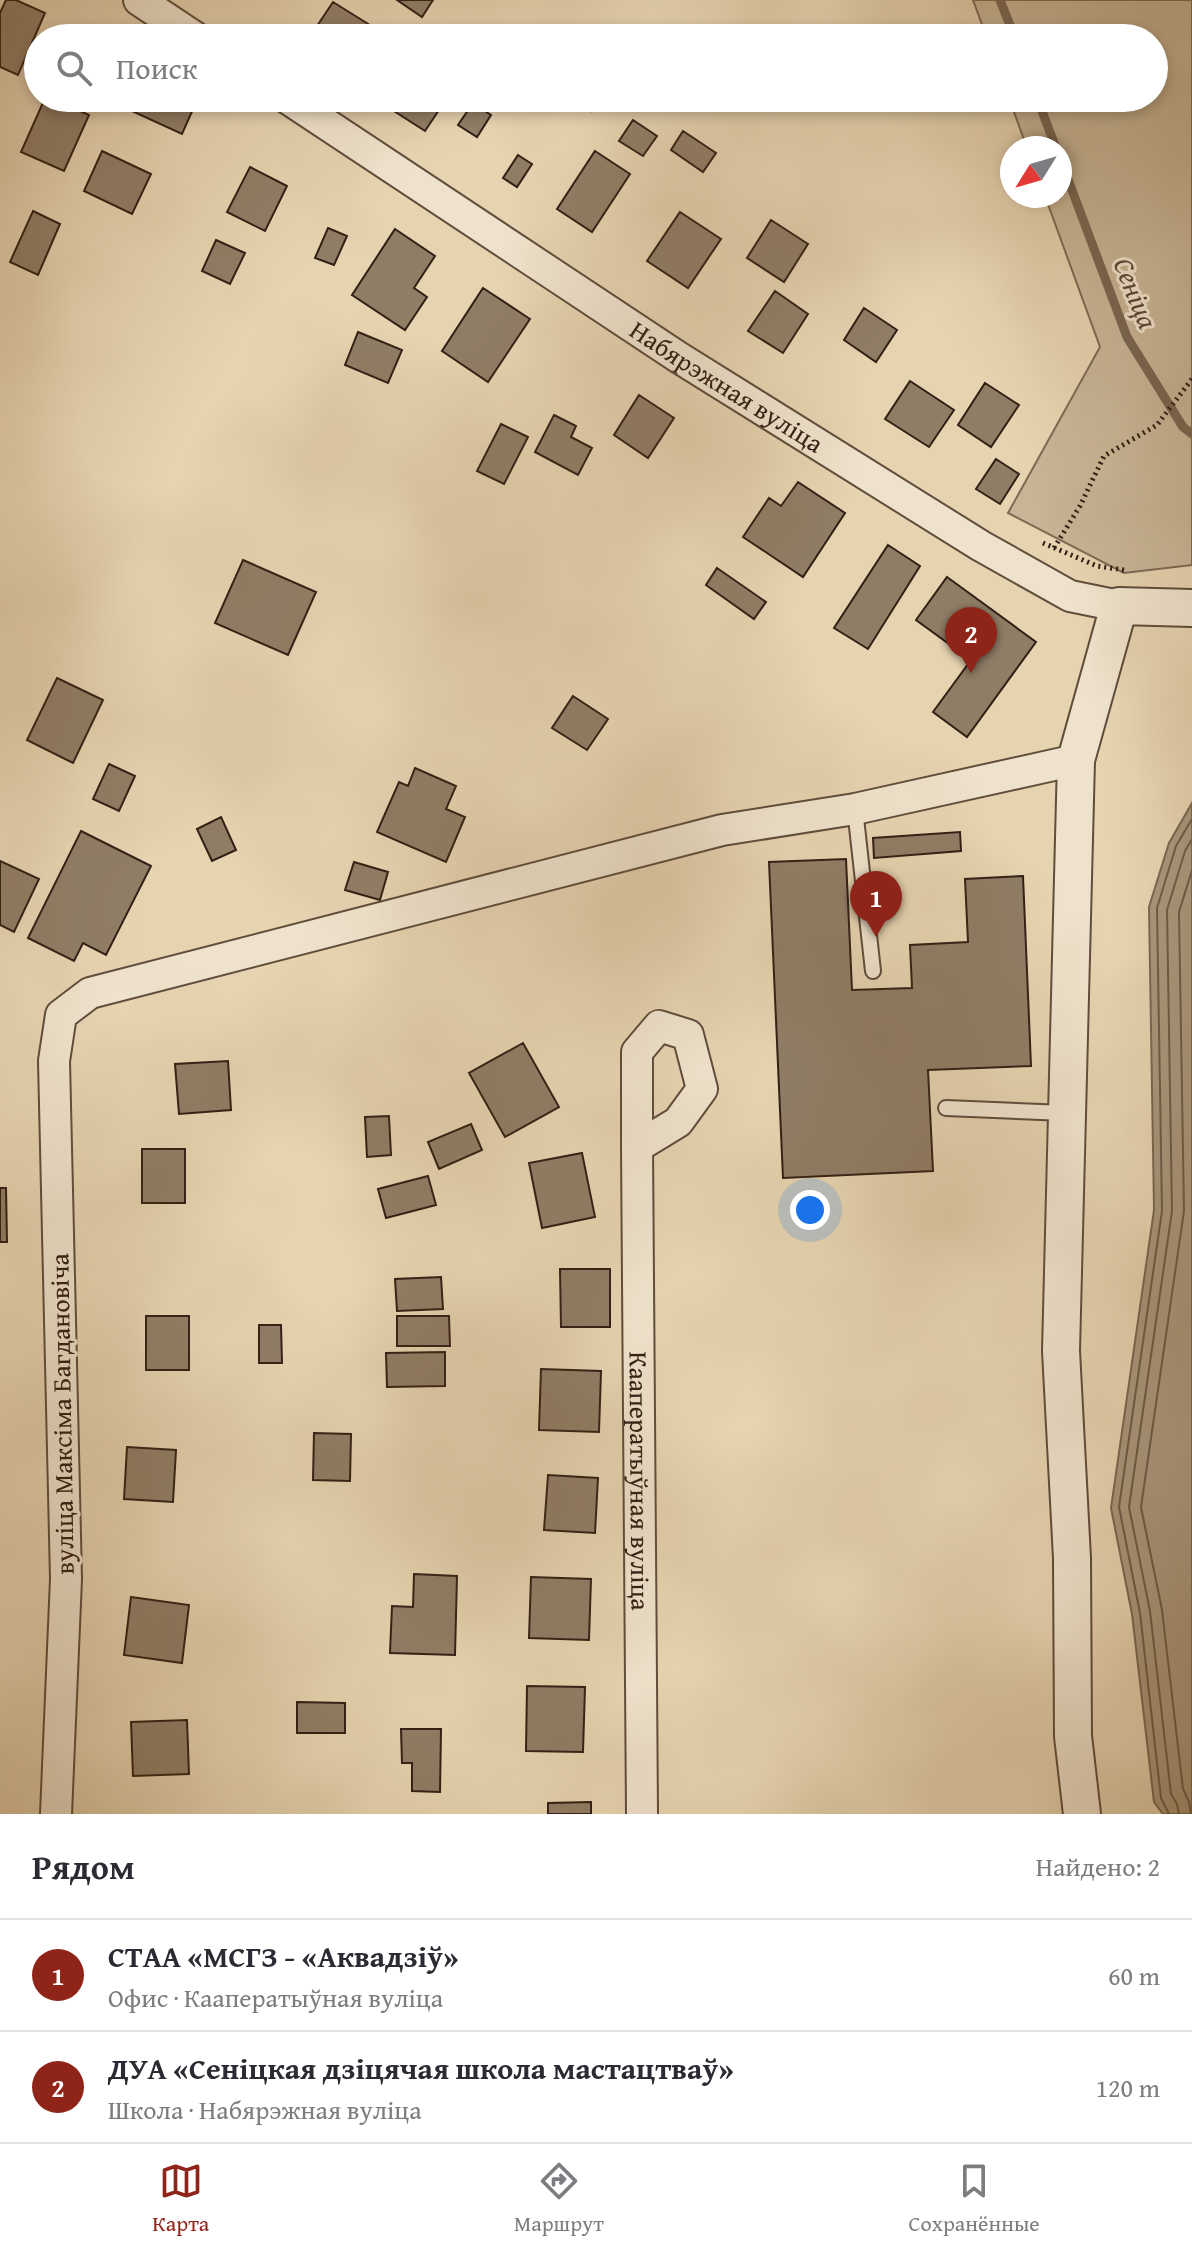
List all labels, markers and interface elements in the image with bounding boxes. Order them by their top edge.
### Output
search box [24,24,1168,112]
icon: search [52,46,96,90]
text: Поиск [116,46,198,90]
north arrow [1000,136,1072,208]
water label: Сеніца [1104,251,1169,335]
street label: Набярэжная вуліца [622,310,832,463]
pin: 2 [945,607,997,673]
pin: 1 [850,871,902,937]
your location [790,1190,830,1230]
street label: вуліца Максіма Багдановіча [39,1252,84,1575]
street label: Кааператыўная вуліца [620,1351,660,1611]
text: Рядом [32,1842,135,1891]
text: Найдено: 2 [1036,1847,1160,1886]
text: СТАА «МСГЗ - «Аквадзіў» [108,1934,459,1978]
text: 1 [51,1956,65,1995]
text: 60 m [1108,1956,1160,1995]
text: Офис · Кааператыўная вуліца [108,1978,443,2017]
text: ДУА «Сеніцкая дзіцячая школа мастацтваў» [108,2046,734,2090]
text: 2 [51,2068,65,2107]
text: 120 m [1095,2068,1160,2107]
text: Школа · Набярэжная вуліца [108,2090,422,2129]
tab: Карта [152,2159,209,2239]
tab: Маршрут [514,2159,604,2239]
tab: Сохранённые [909,2159,1040,2239]

